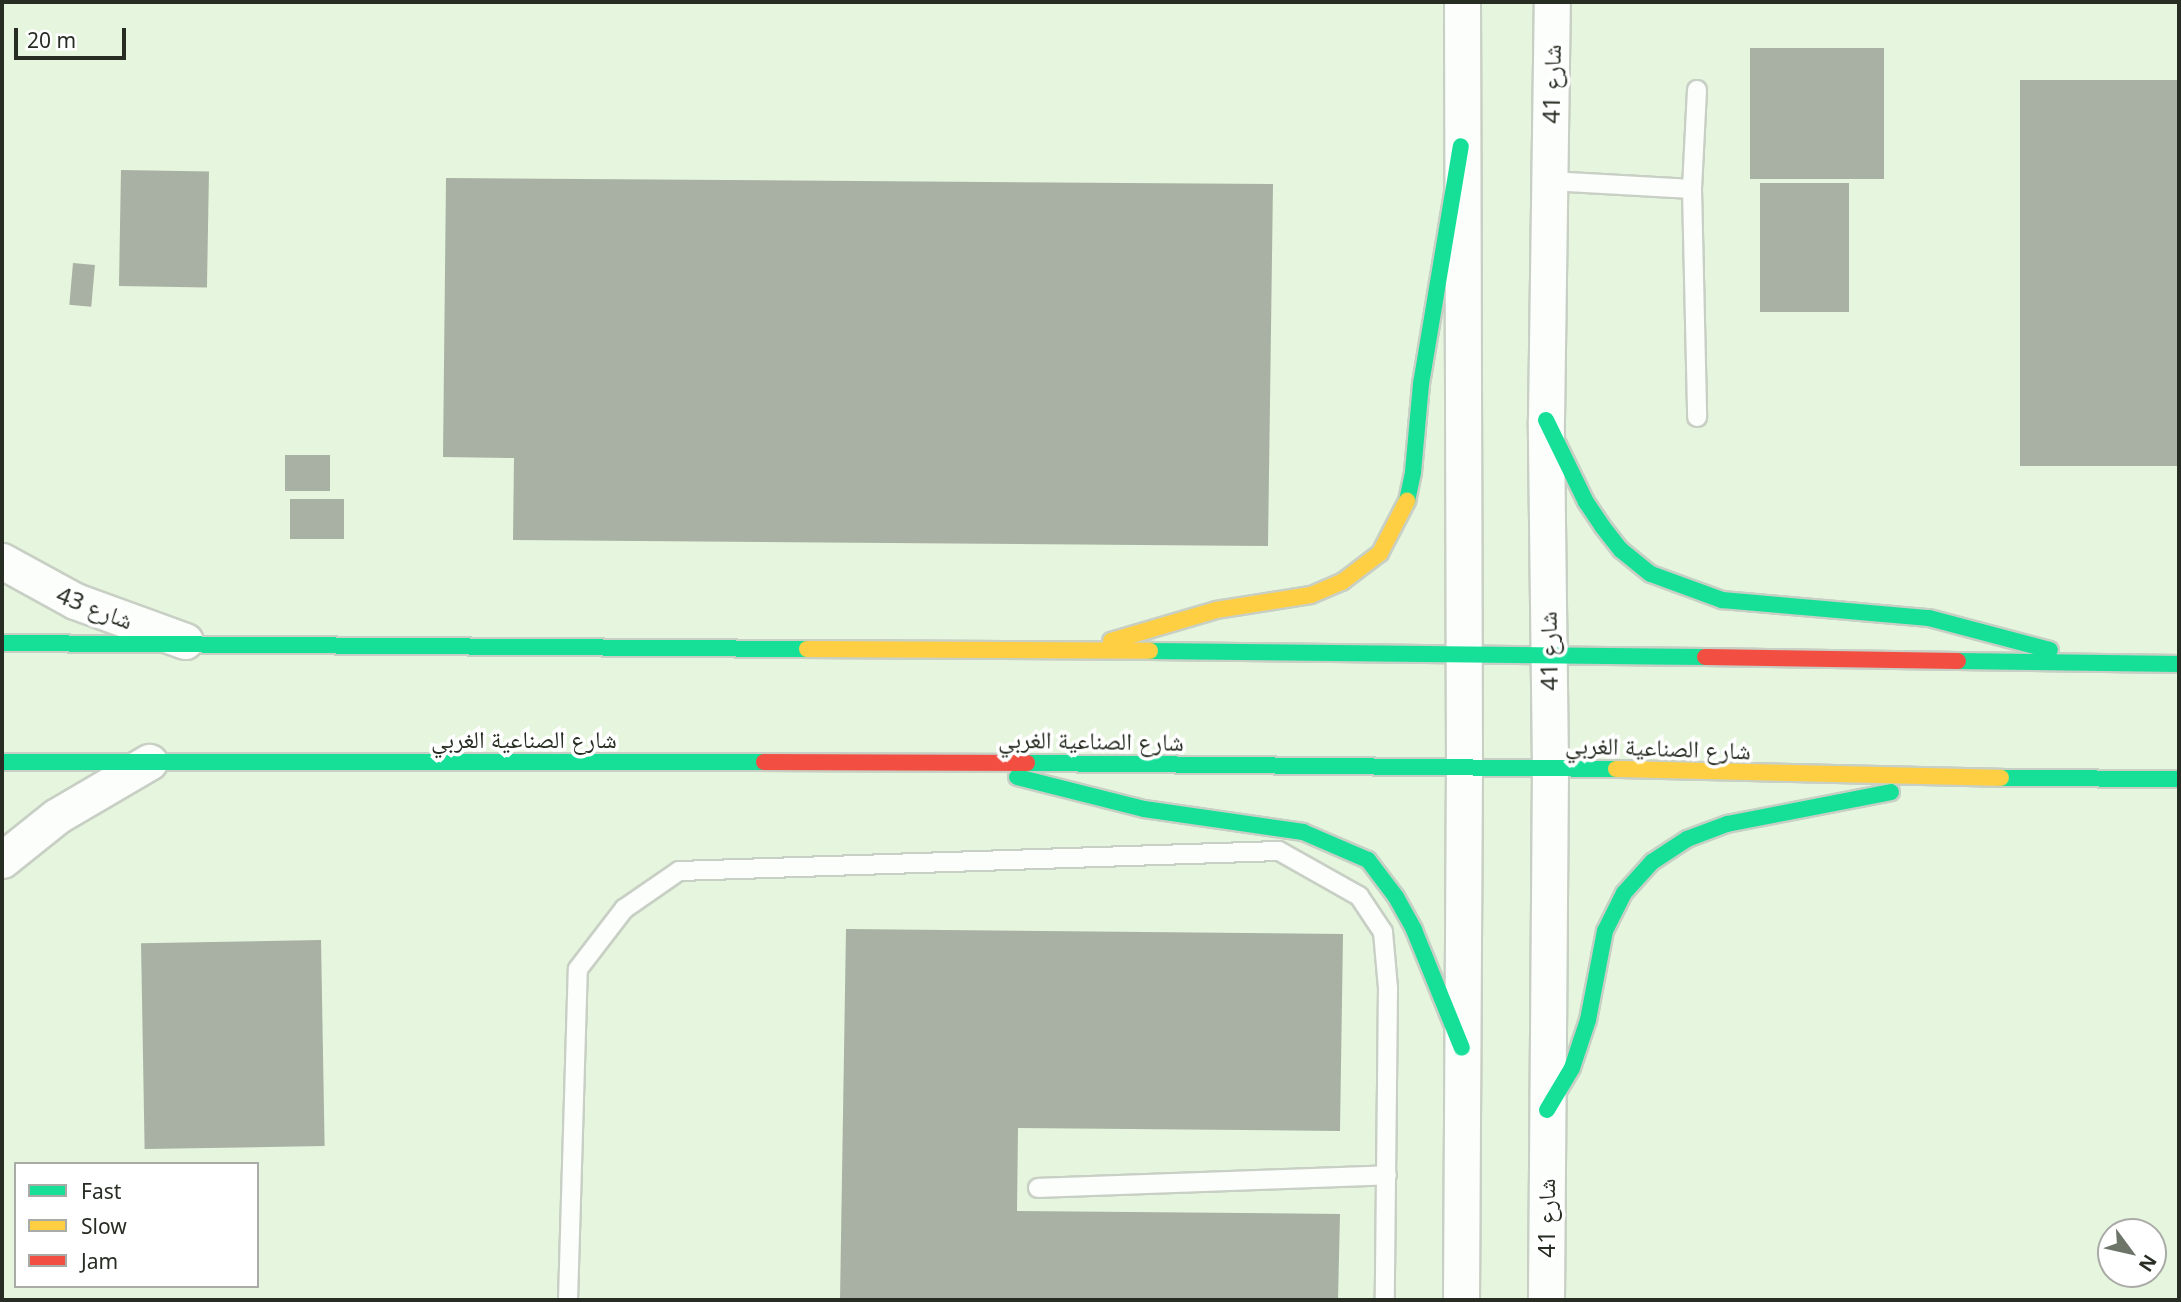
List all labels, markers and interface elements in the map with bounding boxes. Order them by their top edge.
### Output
scale bar [18,14,130,58]
text: 20 m [27,26,76,54]
street label: شارع 41 [1536,44,1566,124]
street label: شارع 43 [53,579,137,635]
street label: شارع 41 [1533,611,1563,691]
street label: شارع الصناعية الغربي [998,724,1184,756]
street label: شارع الصناعية الغربي [431,725,617,753]
street label: شارع الصناعية الغربي [1565,729,1751,765]
legend [14,1162,259,1288]
text: Fast [81,1177,121,1205]
street label: شارع 41 [1532,1178,1560,1258]
text: Slow [81,1212,127,1240]
north arrow [2097,1218,2167,1288]
text: Jam [81,1247,118,1275]
text: N [2133,1250,2163,1277]

